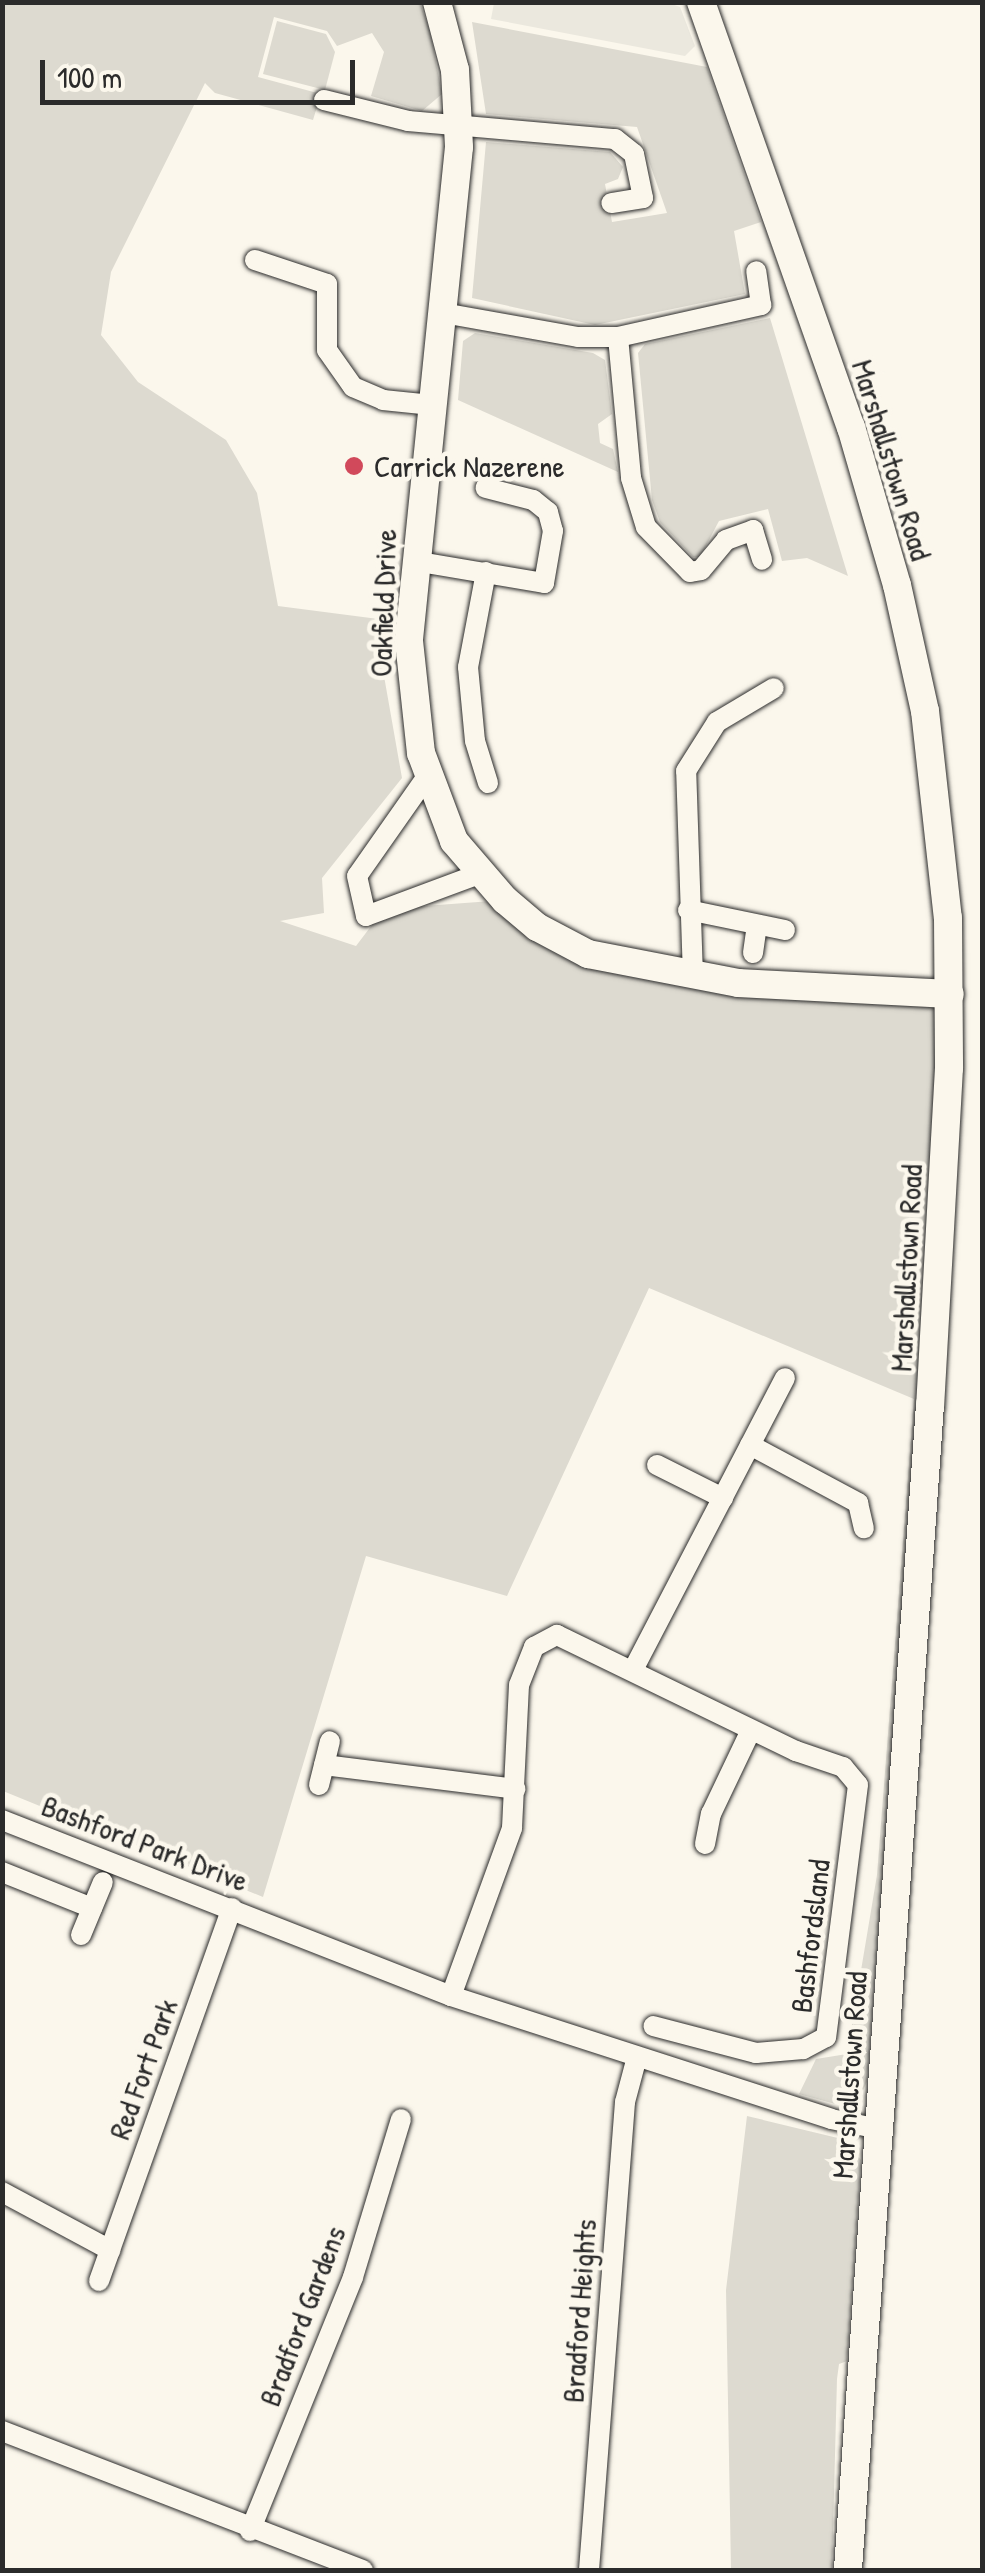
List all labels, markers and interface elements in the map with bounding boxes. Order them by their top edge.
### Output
scale bar [45,40,360,102]
text: 100 m [57,57,122,97]
street label: Marshallstown Road [844,356,940,564]
place label: Carrick Nazerene [374,448,564,484]
marker: Carrick Nazerene [343,455,365,477]
street label: Oakfield Drive [362,528,404,678]
street label: Marshallstown Road [883,1163,929,1373]
street label: Bashford Park Drive [37,1787,253,1899]
street label: Bashfordsland [783,1857,837,2015]
street label: Marshallstown Road [824,1970,874,2180]
street label: Red Fort Park [101,1994,185,2144]
street label: Bradford Heights [555,2218,603,2404]
street label: Bradford Gardens [251,2221,353,2411]

